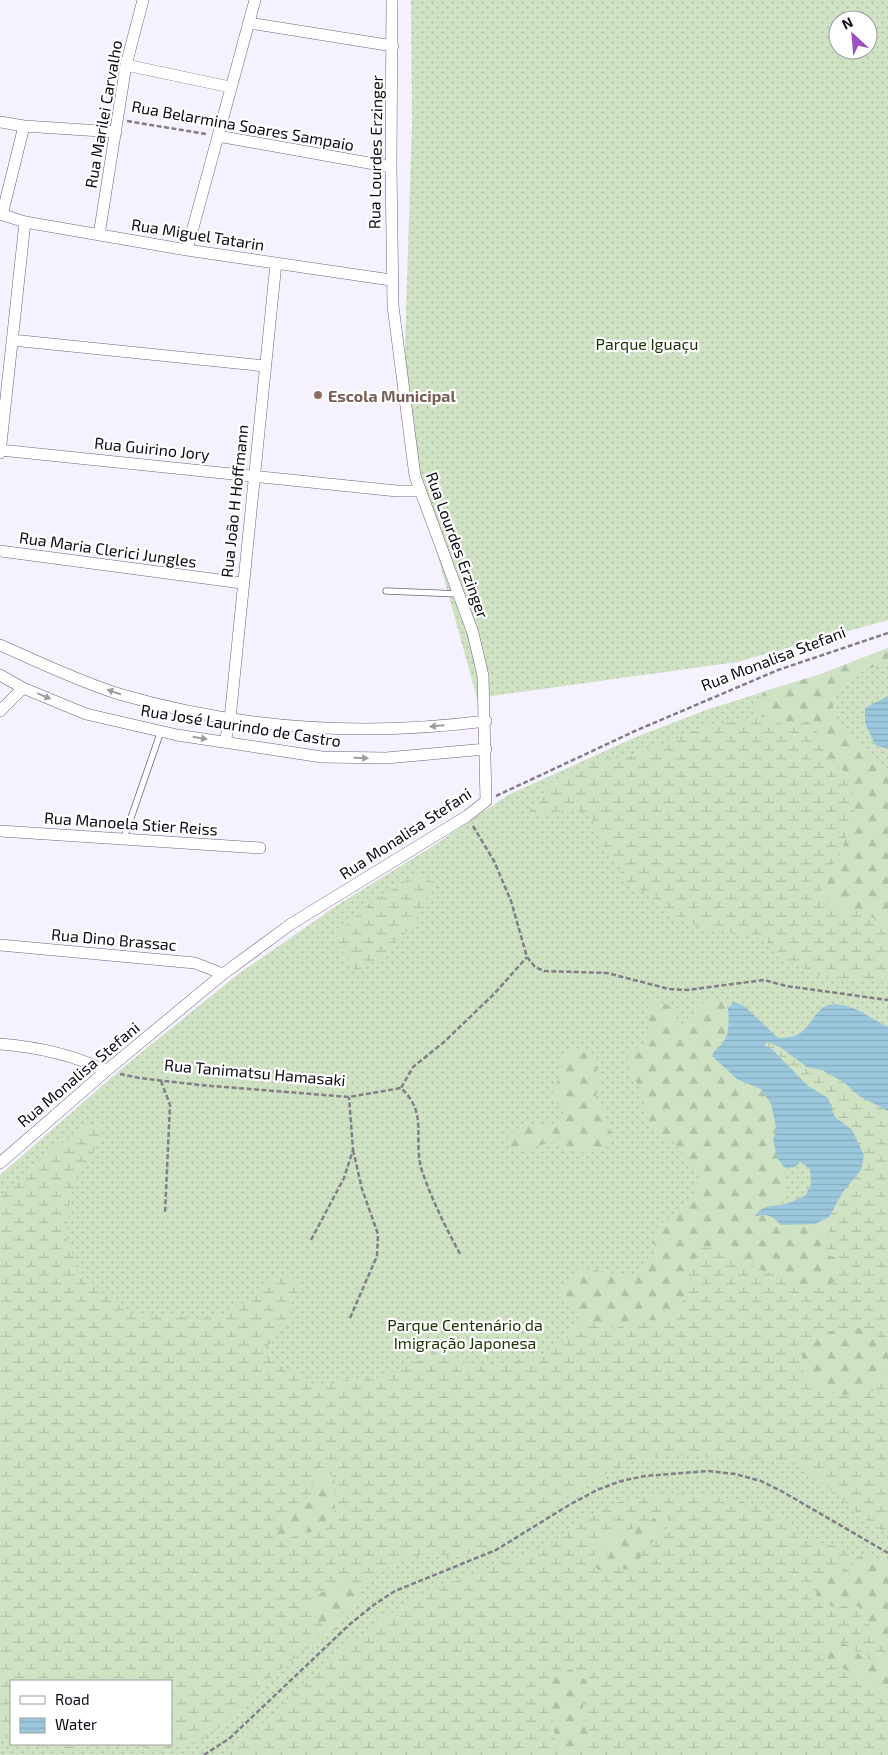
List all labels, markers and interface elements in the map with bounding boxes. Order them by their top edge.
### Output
north arrow [828,10,878,60]
text: N [839,13,855,33]
street label: Rua Marilei Carvalho [81,38,125,190]
street label: Rua Lourdes Erzinger [364,74,386,229]
street label: Rua Belarmina Soares Sampaio [130,96,356,154]
street label: Rua Miguel Tatarin [130,214,266,254]
park label: Parque Iguaçu [596,334,698,354]
place label: Escola Municipal [328,386,456,405]
marker: Escola Municipal [312,389,324,401]
street label: Rua João H Hoffmann [217,424,251,578]
street label: Rua Guirino Jory [93,432,211,464]
street label: Rua Lourdes Erzinger [423,469,493,621]
street label: Rua Maria Clerici Jungles [18,527,198,571]
street label: Rua Monalisa Stefani [698,622,848,694]
one-way arrow [106,687,121,695]
one-way arrow [36,693,51,701]
street label: Rua José Laurindo de Castro [140,700,342,750]
one-way arrow [429,723,445,731]
one-way arrow [192,734,208,742]
one-way arrow [353,754,369,762]
street label: Rua Monalisa Stefani [335,783,475,883]
street label: Rua Manoela Stier Reiss [44,807,218,839]
street label: Rua Dino Brassac [50,924,178,954]
street label: Rua Monalisa Stefani [13,1017,143,1131]
street label: Rua Tanimatsu Hamasaki [164,1055,346,1089]
park label: Parque Centenário da Imigração Japonesa [387,1315,543,1353]
legend [10,1680,172,1745]
text: Road [55,1690,90,1708]
text: Water [55,1715,97,1733]

